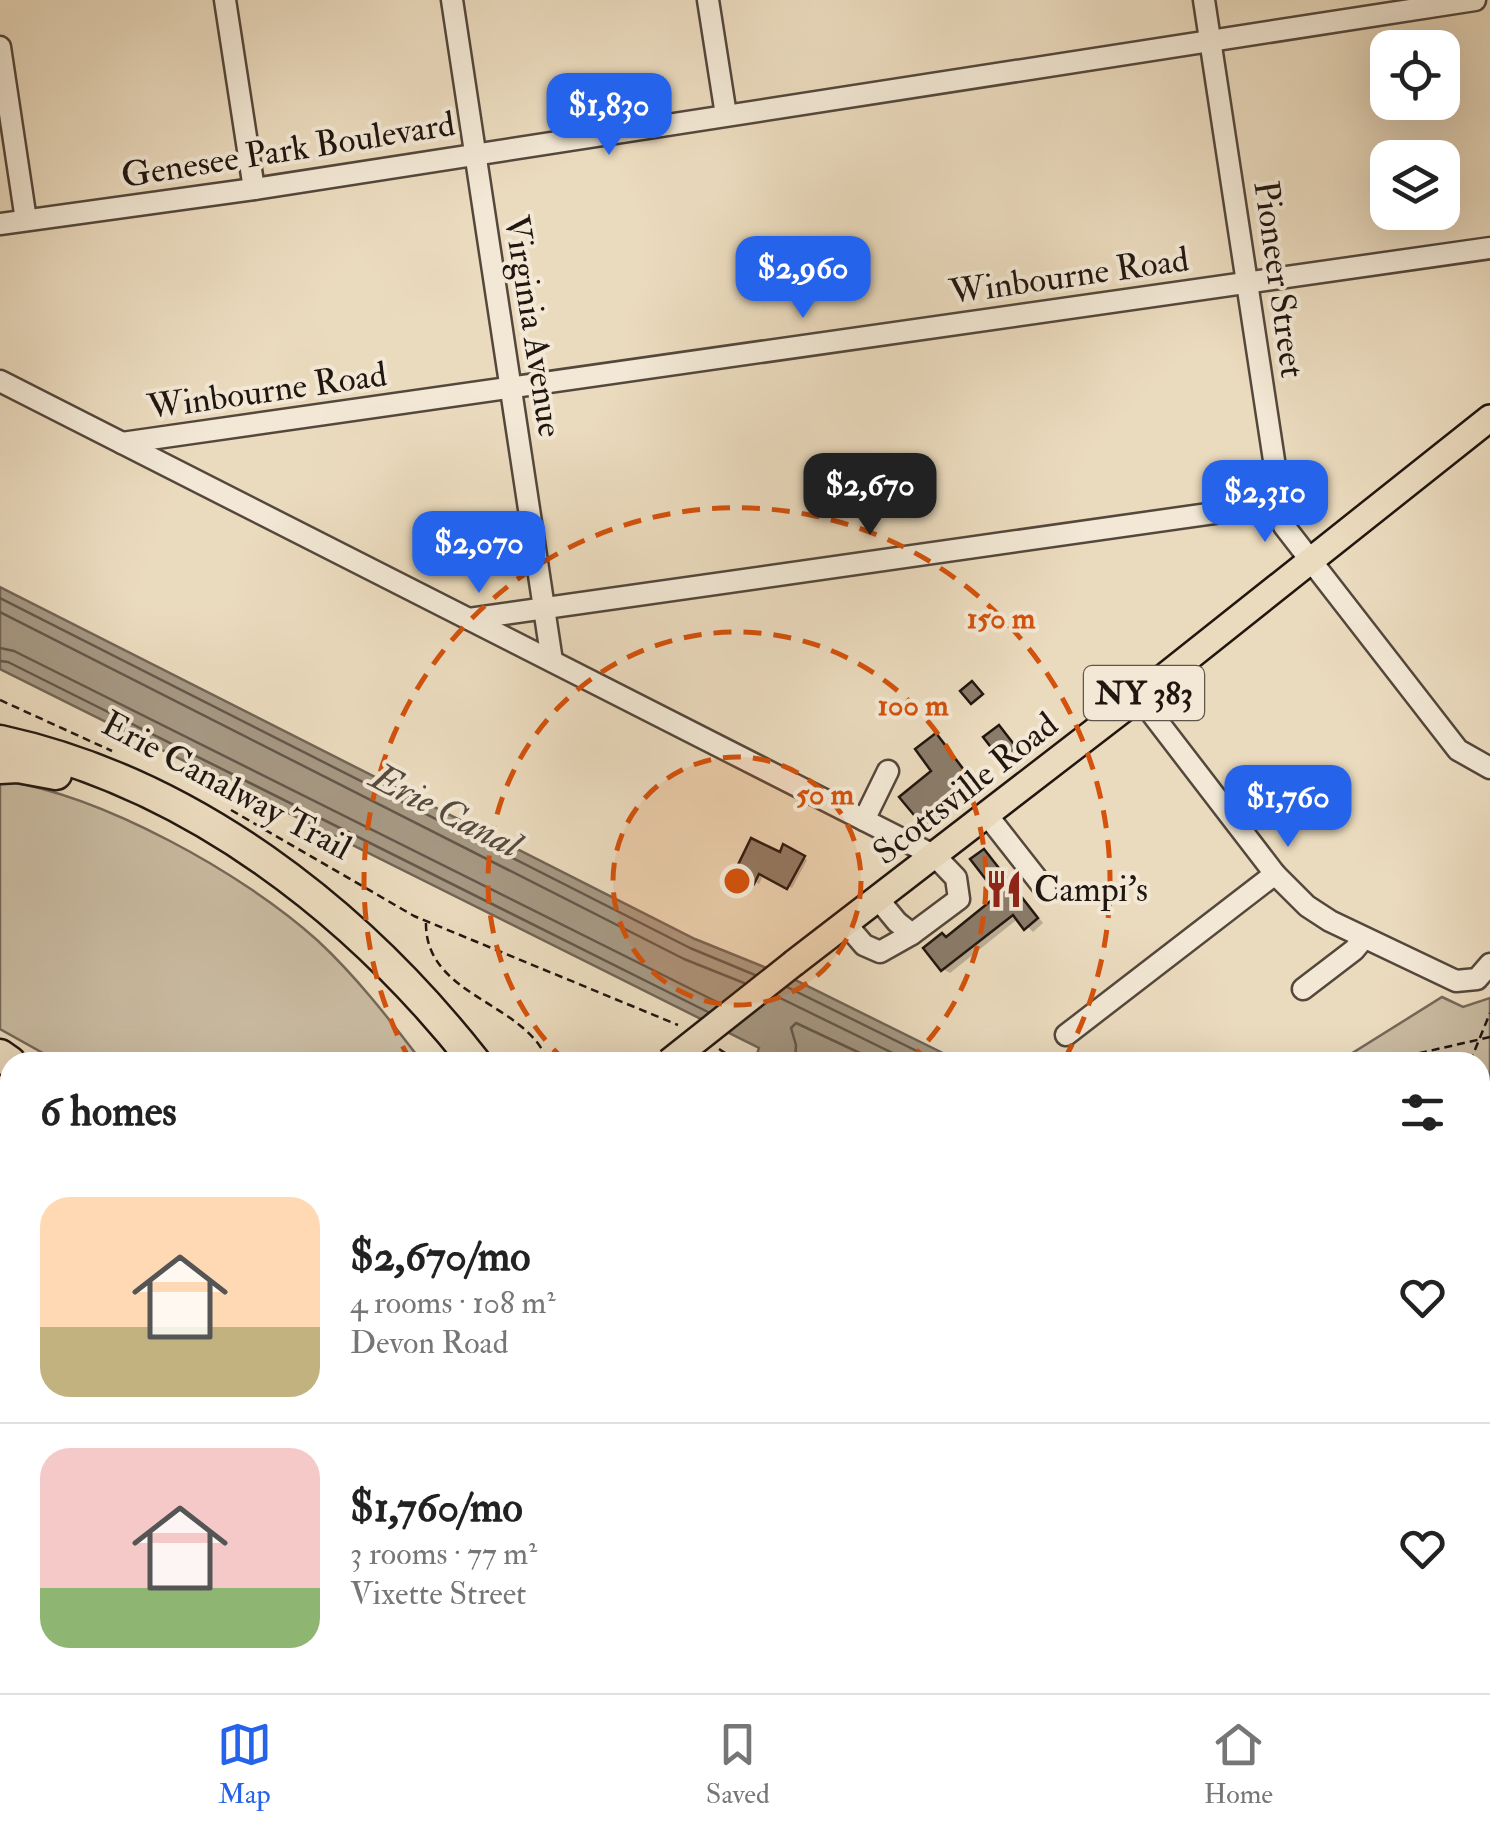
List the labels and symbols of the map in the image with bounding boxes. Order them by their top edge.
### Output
pin: $1,830 [528,73,690,158]
street label: Genesee Park Boulevard [118,102,458,198]
street label: Pioneer Street [1243,178,1315,380]
street label: Virginia Avenue [494,212,572,440]
pin: $2,960 [722,236,884,321]
street label: Winbourne Road [946,237,1192,315]
street label: Winbourne Road [144,352,390,430]
pin: $2,670 [789,453,951,538]
pin: $2,310 [1184,460,1346,545]
pin: $2,070 [398,511,560,596]
text: 150 m [967,600,1036,637]
road number: NY 383 [1084,666,1204,720]
text: 100 m [878,687,949,724]
street label: Erie Canalway Trail [94,702,359,870]
street label: Scottsville Road [864,703,1067,875]
water label: Erie Canal [360,751,531,870]
pin: $1,760 [1207,765,1369,850]
text: 50 m [796,776,855,813]
centre of rings [719,863,755,899]
restaurant icon: Campi's [983,868,1025,910]
place label: Campi's [1034,868,1148,912]

